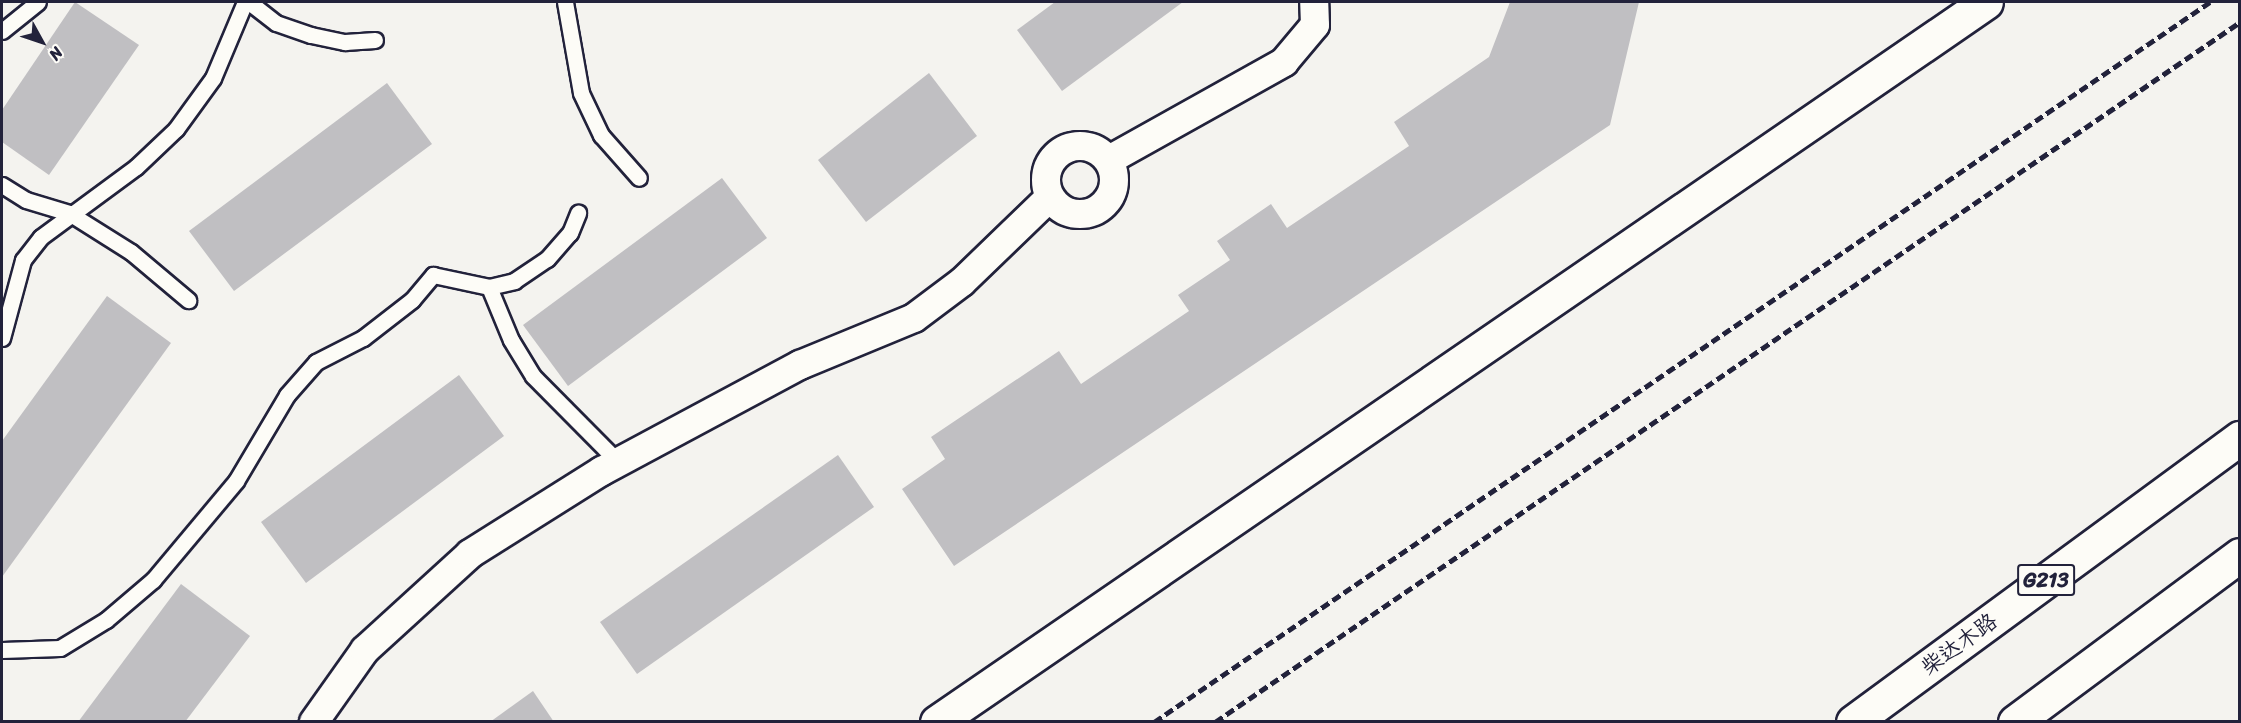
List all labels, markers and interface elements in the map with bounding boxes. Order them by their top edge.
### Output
north arrow [12,12,72,72]
text: N [41,40,71,67]
road number: G213 [2016,562,2076,598]
street label: 柴达木路 [1916,607,2002,681]

